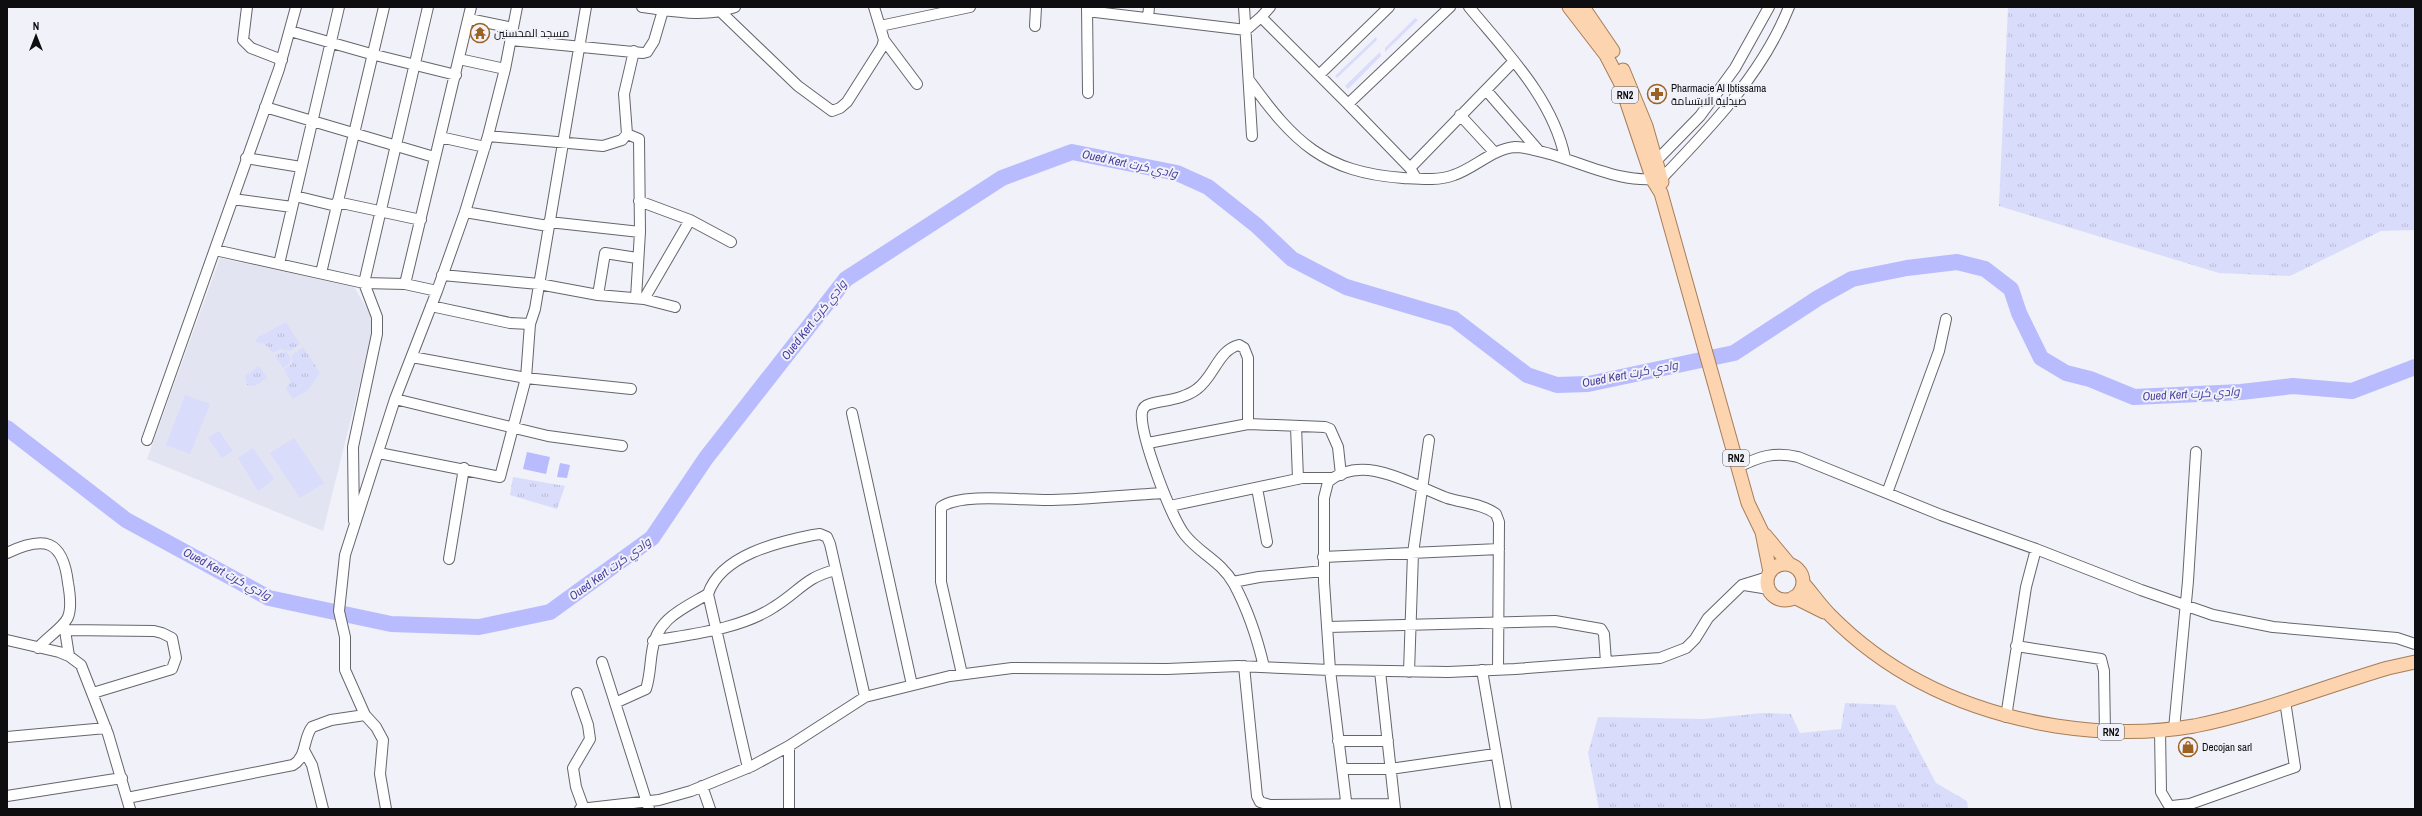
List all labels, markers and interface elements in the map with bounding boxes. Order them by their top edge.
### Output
north arrow [16,16,56,56]
text: N [33,19,39,33]
temple icon: مسجد المحسنين [469,22,491,44]
place label: مسجد المحسنين [494,26,569,40]
place label: Pharmacie Al Ibtissama صيدلية الابتسامة [1671,81,1766,108]
pharmacy icon: Pharmacie Al Ibtissama صيدلية الابتسامة [1646,83,1668,105]
road number: RN2 [1612,87,1638,103]
water label: Oued Kert وادي كرت [1080,146,1181,184]
water label: Oued Kert وادي كرت [778,276,853,364]
water label: Oued Kert وادي كرت [1581,357,1681,393]
water label: Oued Kert وادي كرت [2142,383,2242,407]
road number: RN2 [1723,450,1749,466]
water label: Oued Kert وادي كرت [566,533,656,606]
water label: Oued Kert وادي كرت [179,544,275,606]
road number: RN2 [2098,724,2124,740]
shop icon: Decojan sarl [2177,736,2199,758]
place label: Decojan sarl [2202,740,2252,754]

